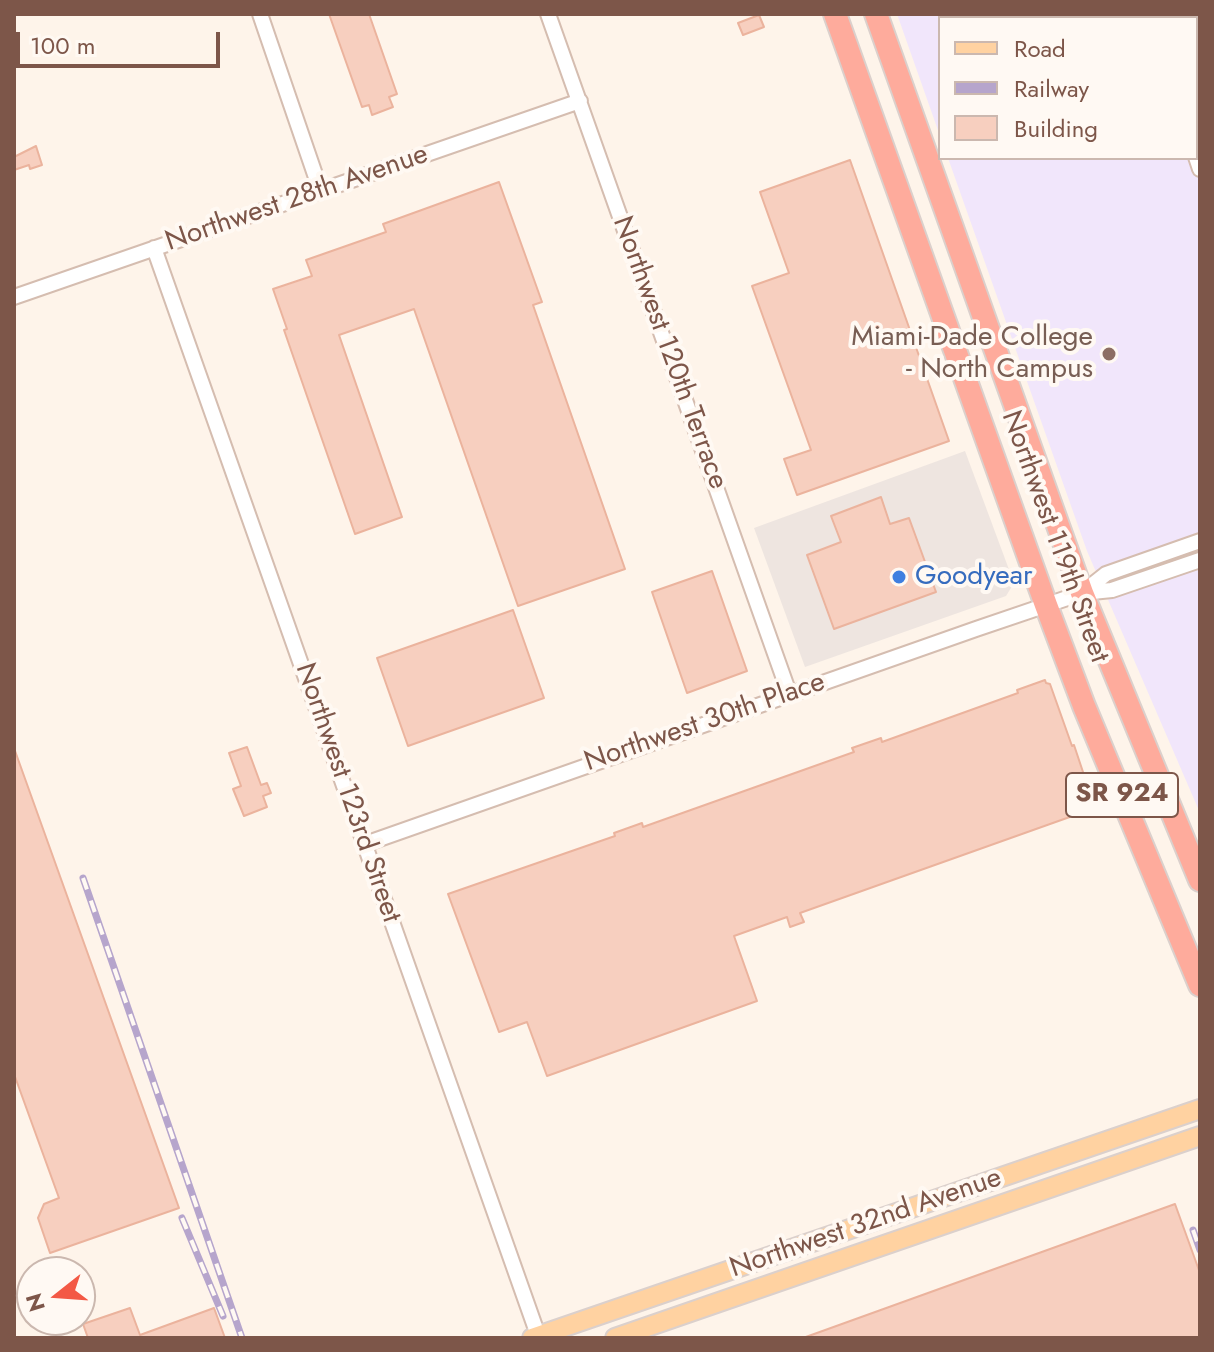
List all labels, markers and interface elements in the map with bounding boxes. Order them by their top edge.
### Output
scale bar [20,16,224,66]
legend [938,16,1198,160]
text: 100 m [30,28,96,63]
text: Road [1014,31,1066,66]
text: Railway [1014,71,1089,106]
text: Building [1014,111,1098,146]
street label: Northwest 28th Avenue [161,138,433,260]
street label: Northwest 120th Terrace [604,212,734,494]
place label: Miami-Dade College - North Campus [851,321,1093,387]
marker: Miami-Dade College - North Campus [1100,345,1118,363]
street label: Northwest 119th Street [993,407,1115,667]
place label: Goodyear [915,560,1033,594]
marker: Goodyear [890,568,908,586]
street label: Northwest 123rd Street [287,659,407,927]
street label: Northwest 30th Place [580,666,830,780]
road number: SR 924 [1066,773,1178,817]
street label: Northwest 32nd Avenue [726,1162,1006,1286]
north arrow [16,1256,96,1336]
text: N [17,1289,53,1315]

